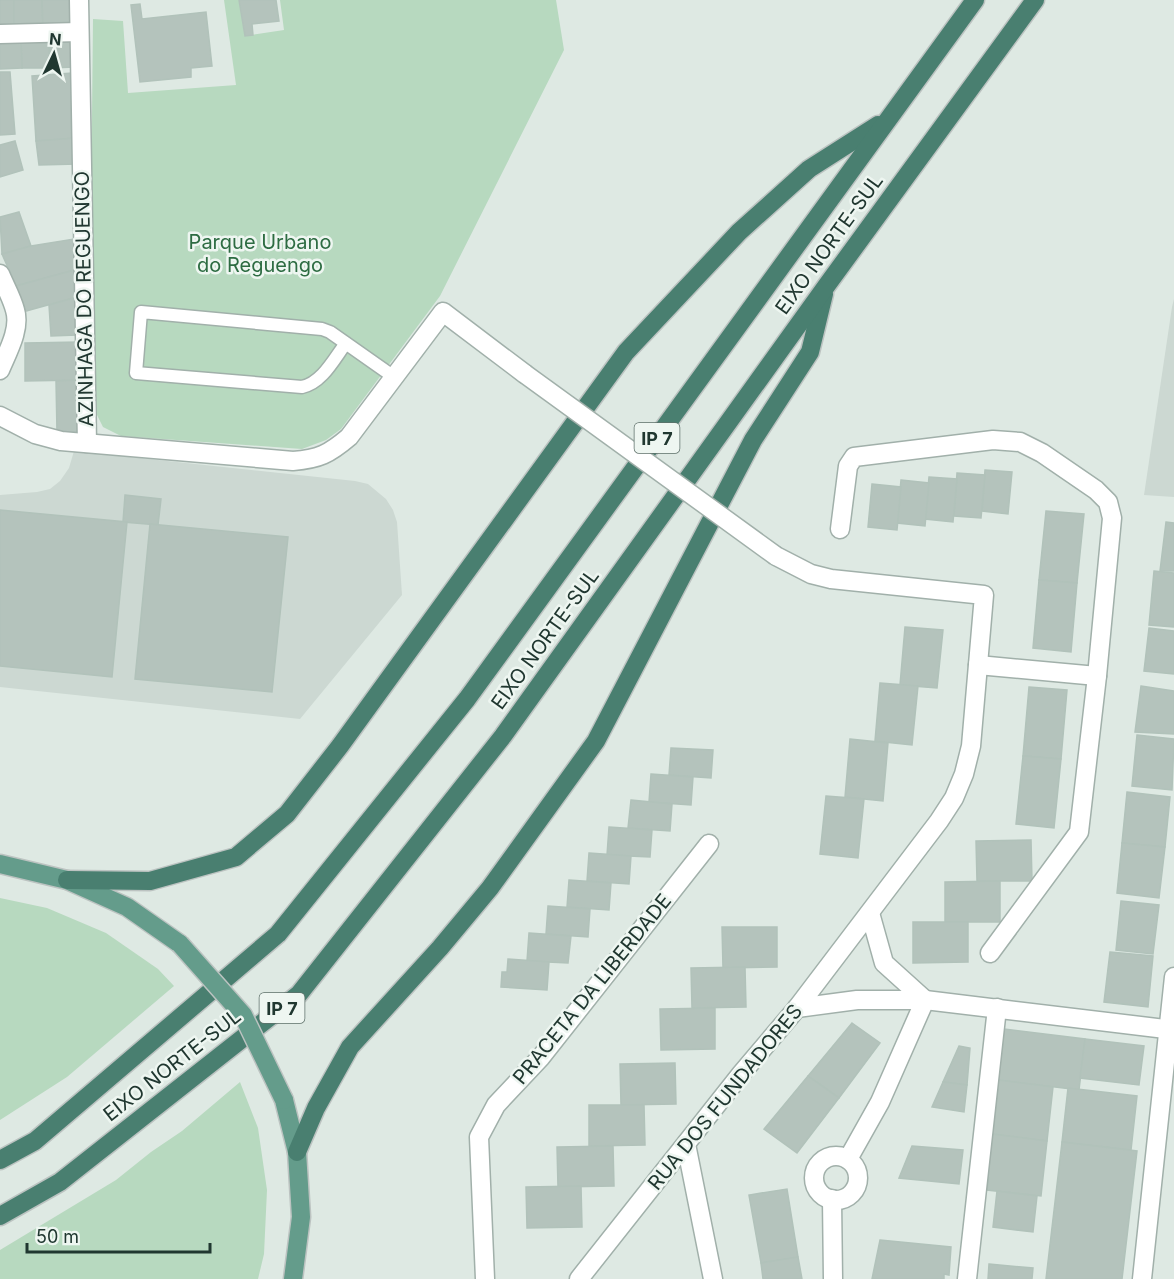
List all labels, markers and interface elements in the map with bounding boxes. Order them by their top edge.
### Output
north arrow [24,24,84,84]
text: N [48,29,62,50]
street label: EIXO NORTE-SUL [770,169,888,319]
street label: AZINHAGA DO REGUENGO [70,171,98,427]
park label: Parque Urbano do Reguengo [189,230,331,277]
road number: IP 7 [634,423,680,453]
street label: EIXO NORTE-SUL [486,564,604,714]
street label: PRACETA DA LIBERDADE [508,889,676,1089]
road number: IP 7 [260,993,304,1023]
street label: RUA DOS FUNDADORES [643,999,807,1195]
street label: EIXO NORTE-SUL [99,1004,245,1126]
scale bar [27,1216,210,1254]
text: 50 m [36,1226,79,1247]

